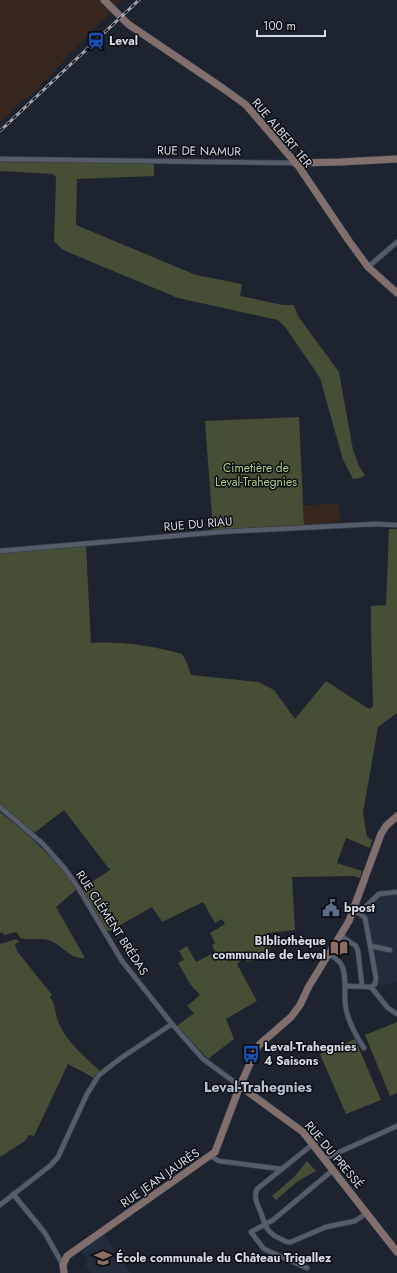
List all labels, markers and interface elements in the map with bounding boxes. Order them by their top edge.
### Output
scale bar [257,12,325,38]
text: 100 m [263,17,296,35]
station icon: Leval [86,31,106,51]
place label: Leval [109,32,138,50]
street label: RUE ALBERT 1ER [248,94,317,172]
street label: RUE DE NAMUR [157,141,241,161]
park label: Cimetière de Leval-Trahegnies [215,459,297,491]
street label: RUE DU RIAU [163,512,233,536]
street label: RUE CLÉMENT BRÉDAS [71,867,153,979]
public building icon: bpost [321,898,341,918]
place label: bpost [344,899,375,917]
place label: BIbliothèque communale de Leval [212,932,326,964]
library icon: BIbliothèque communale de Leval [329,938,349,958]
place label: Leval-Trahegnies 4 Saisons [264,1038,357,1070]
bus stop icon: Leval-Trahegnies 4 Saisons [241,1044,261,1064]
district label: Leval-Trahegnies [204,1077,313,1097]
street label: RUE DU PRESSÉ [300,1117,368,1193]
street label: RUE JEAN JAURÈS [117,1144,204,1212]
school or university icon: École communale du Château Trigallez [93,1248,113,1268]
place label: École communale du Château Trigallez [116,1249,332,1267]

